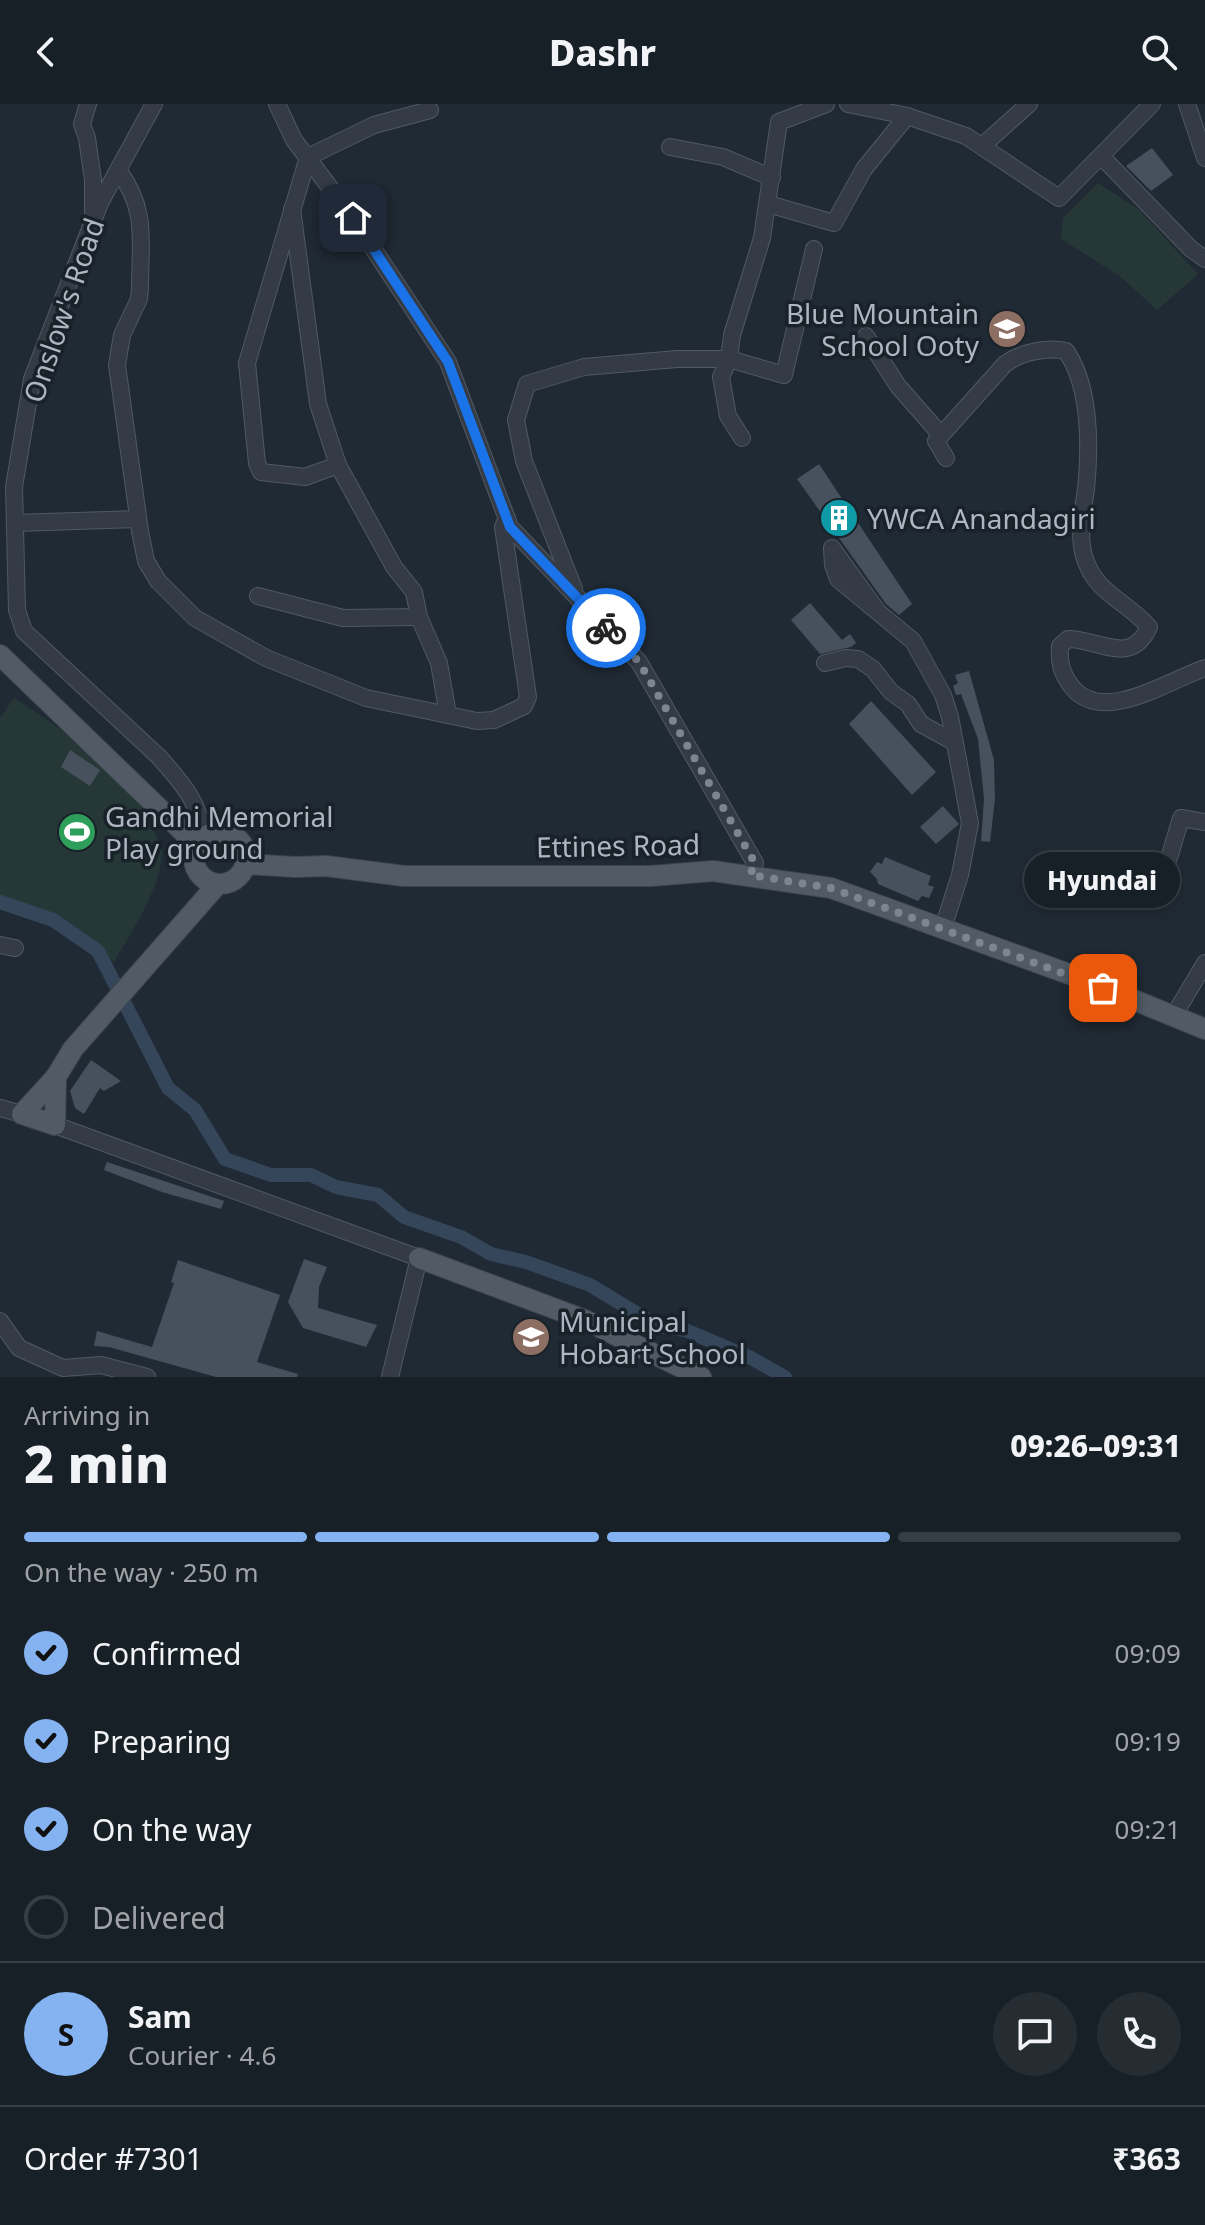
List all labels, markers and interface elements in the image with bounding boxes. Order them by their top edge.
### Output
text: Dashr [549,28,656,77]
icon: back [24,30,68,74]
icon: search [1137,30,1181,74]
pin [319,184,387,252]
icon: home [331,196,375,240]
street label: Onslow's Road [14,213,112,407]
place label: Blue Mountain School Ooty [786,294,980,364]
school or university icon: Blue Mountain School Ooty [986,308,1028,350]
building icon: YWCA Anandagiri [818,497,860,539]
place label: YWCA Anandagiri [867,499,1096,537]
courier [566,588,646,668]
icon: bike [584,606,628,650]
place label: Gandhi Memorial Play ground [105,797,333,867]
sports icon: Gandhi Memorial Play ground [56,811,98,853]
street label: Ettines Road [536,825,700,865]
callout: Hyundai [1025,852,1181,908]
text: Hyundai [1047,862,1157,898]
pin [1069,954,1137,1022]
icon: bag [1081,966,1125,1010]
place label: Municipal Hobart School [559,1302,746,1372]
school or university icon: Municipal Hobart School [510,1316,552,1358]
text: Arriving in [24,1397,150,1433]
text: 09:26–09:31 [1010,1425,1181,1466]
text: 2 min [24,1427,169,1498]
text: On the way · 250 m [24,1554,258,1590]
icon: check [24,1631,68,1675]
text: Confirmed [92,1633,242,1674]
text: 09:09 [1115,1635,1181,1671]
icon: check [24,1719,68,1763]
text: Preparing [92,1721,231,1762]
text: 09:19 [1115,1723,1181,1759]
icon: check [24,1807,68,1851]
text: On the way [92,1809,252,1850]
text: 09:21 [1115,1811,1181,1847]
text: Delivered [92,1897,226,1938]
button: chat [993,1992,1077,2076]
button: phone [1097,1992,1181,2076]
text: Sam [128,1996,192,2037]
text: S [58,2014,74,2055]
text: Courier · 4.6 [128,2037,276,2073]
text: Order #7301 [24,2138,203,2179]
text: ₹363 [1112,2138,1181,2179]

